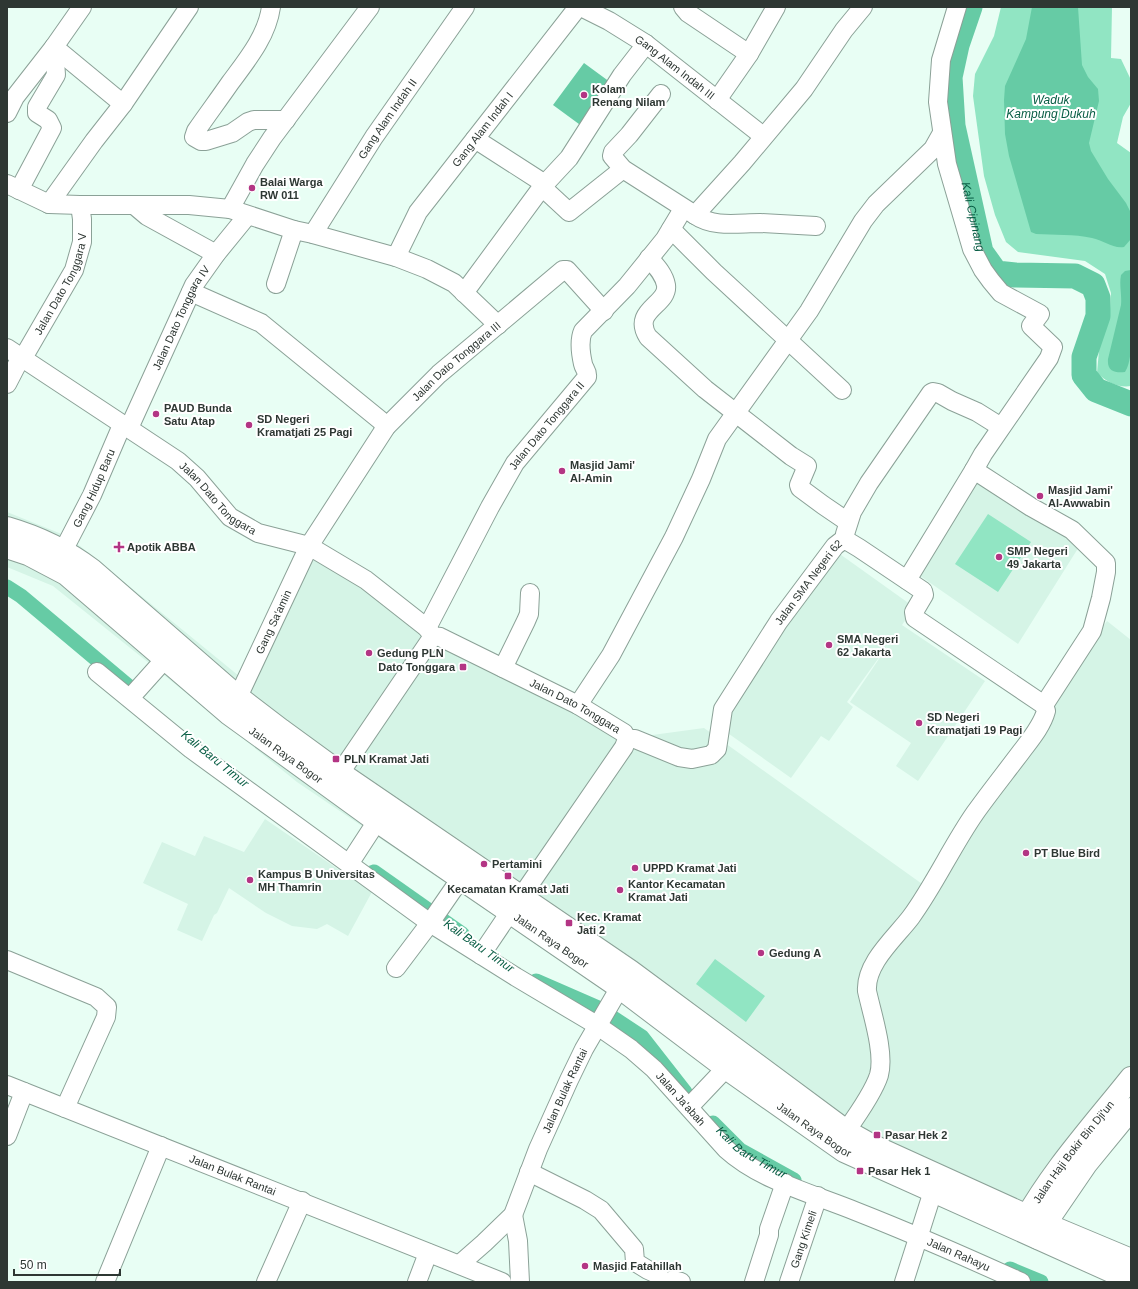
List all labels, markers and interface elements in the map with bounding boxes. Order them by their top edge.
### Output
street label: Gang Alam Indah III [633,33,717,102]
street label: Gang Alam Indah II [356,77,419,161]
place label: Kolam Renang Nilam [592,83,666,108]
street label: Gang Alam Indah I [450,90,515,169]
marker: Kolam Renang Nilam [579,90,589,100]
water label: Waduk Kampung Dukuh [1006,93,1096,121]
place label: Balai Warga RW 011 [260,176,323,201]
water label: Kali Cipinang [959,181,988,253]
marker: Balai Warga RW 011 [247,183,257,193]
street label: Jalan Dato Tonggara V [32,232,88,337]
street label: Jalan Dato Tonggara IV [150,263,212,372]
street label: Jalan Dato Tonggara III [410,319,503,403]
street label: Jalan Dato Tonggara II [507,379,587,471]
place label: PAUD Bunda Satu Atap [164,402,233,427]
marker: PAUD Bunda Satu Atap [151,409,161,419]
place label: SD Negeri Kramatjati 25 Pagi [257,413,352,438]
marker: SD Negeri Kramatjati 25 Pagi [244,420,254,430]
street label: Gang Hidup Baru [70,447,117,529]
street label: Jalan Dato Tonggara [177,459,259,537]
place label: Masjid Jami' Al-Amin [570,459,635,484]
marker: Masjid Jami' Al-Amin [557,466,567,476]
place label: Masjid Jami' Al-Awwabin [1048,484,1113,509]
marker: Masjid Jami' Al-Awwabin [1035,491,1045,501]
street label: Jalan SMA Negeri 62 [772,537,844,627]
place label: Apotik ABBA [127,541,196,553]
marker: Apotik ABBA [114,542,124,552]
place label: SMP Negeri 49 Jakarta [1007,545,1068,570]
marker: SMP Negeri 49 Jakarta [994,552,1004,562]
street label: Gang Sa'amin [253,588,294,656]
place label: SMA Negeri 62 Jakarta [837,633,898,658]
marker: SMA Negeri 62 Jakarta [824,640,834,650]
place label: Gedung PLN [377,647,444,659]
marker: Gedung PLN [364,648,374,658]
place label: Dato Tonggara [378,661,456,673]
marker: Dato Tonggara [458,662,468,672]
street label: Jalan Dato Tonggara [528,676,623,736]
place label: SD Negeri Kramatjati 19 Pagi [927,711,1022,736]
marker: SD Negeri Kramatjati 19 Pagi [914,718,924,728]
street label: Jalan Raya Bogor [247,724,325,786]
water label: Kali Baru Timur [179,728,252,791]
place label: PLN Kramat Jati [344,753,429,765]
marker: PLN Kramat Jati [331,754,341,764]
place label: PT Blue Bird [1034,847,1100,859]
marker: PT Blue Bird [1021,848,1031,858]
place label: Pertamini [492,858,542,870]
marker: Pertamini [479,859,489,869]
place label: UPPD Kramat Jati [643,862,737,874]
marker: UPPD Kramat Jati [630,863,640,873]
place label: Kampus B Universitas MH Thamrin [258,868,375,893]
marker: Kecamatan Kramat Jati [503,871,513,881]
marker: Kampus B Universitas MH Thamrin [245,875,255,885]
place label: Kantor Kecamatan Kramat Jati [628,878,725,903]
place label: Kecamatan Kramat Jati [447,883,569,895]
marker: Kantor Kecamatan Kramat Jati [615,885,625,895]
street label: Jalan Raya Bogor [512,911,591,970]
place label: Kec. Kramat Jati 2 [577,911,642,936]
water label: Kali Baru Timur [441,917,518,976]
marker: Kec. Kramat Jati 2 [564,918,574,928]
place label: Gedung A [769,947,821,959]
marker: Gedung A [756,948,766,958]
street label: Jalan Bulak Rantai [540,1046,589,1135]
street label: Jalan Ja'abah [654,1070,708,1128]
street label: Jalan Haji Bokir Bin Dji'un [1031,1098,1116,1205]
street label: Jalan Raya Bogor [775,1100,853,1160]
water label: Kali Baru Timur [713,1123,790,1182]
place label: Pasar Hek 2 [885,1129,947,1141]
marker: Pasar Hek 2 [872,1130,882,1140]
street label: Jalan Bulak Rantai [188,1152,278,1197]
place label: Pasar Hek 1 [868,1165,930,1177]
marker: Pasar Hek 1 [855,1166,865,1176]
street label: Gang Kimeli [788,1209,819,1270]
street label: Jalan Rahayu [926,1235,992,1273]
scale bar [14,1251,120,1277]
text: 50 m [20,1258,47,1272]
place label: Masjid Fatahillah [593,1260,682,1272]
marker: Masjid Fatahillah [580,1261,590,1271]

